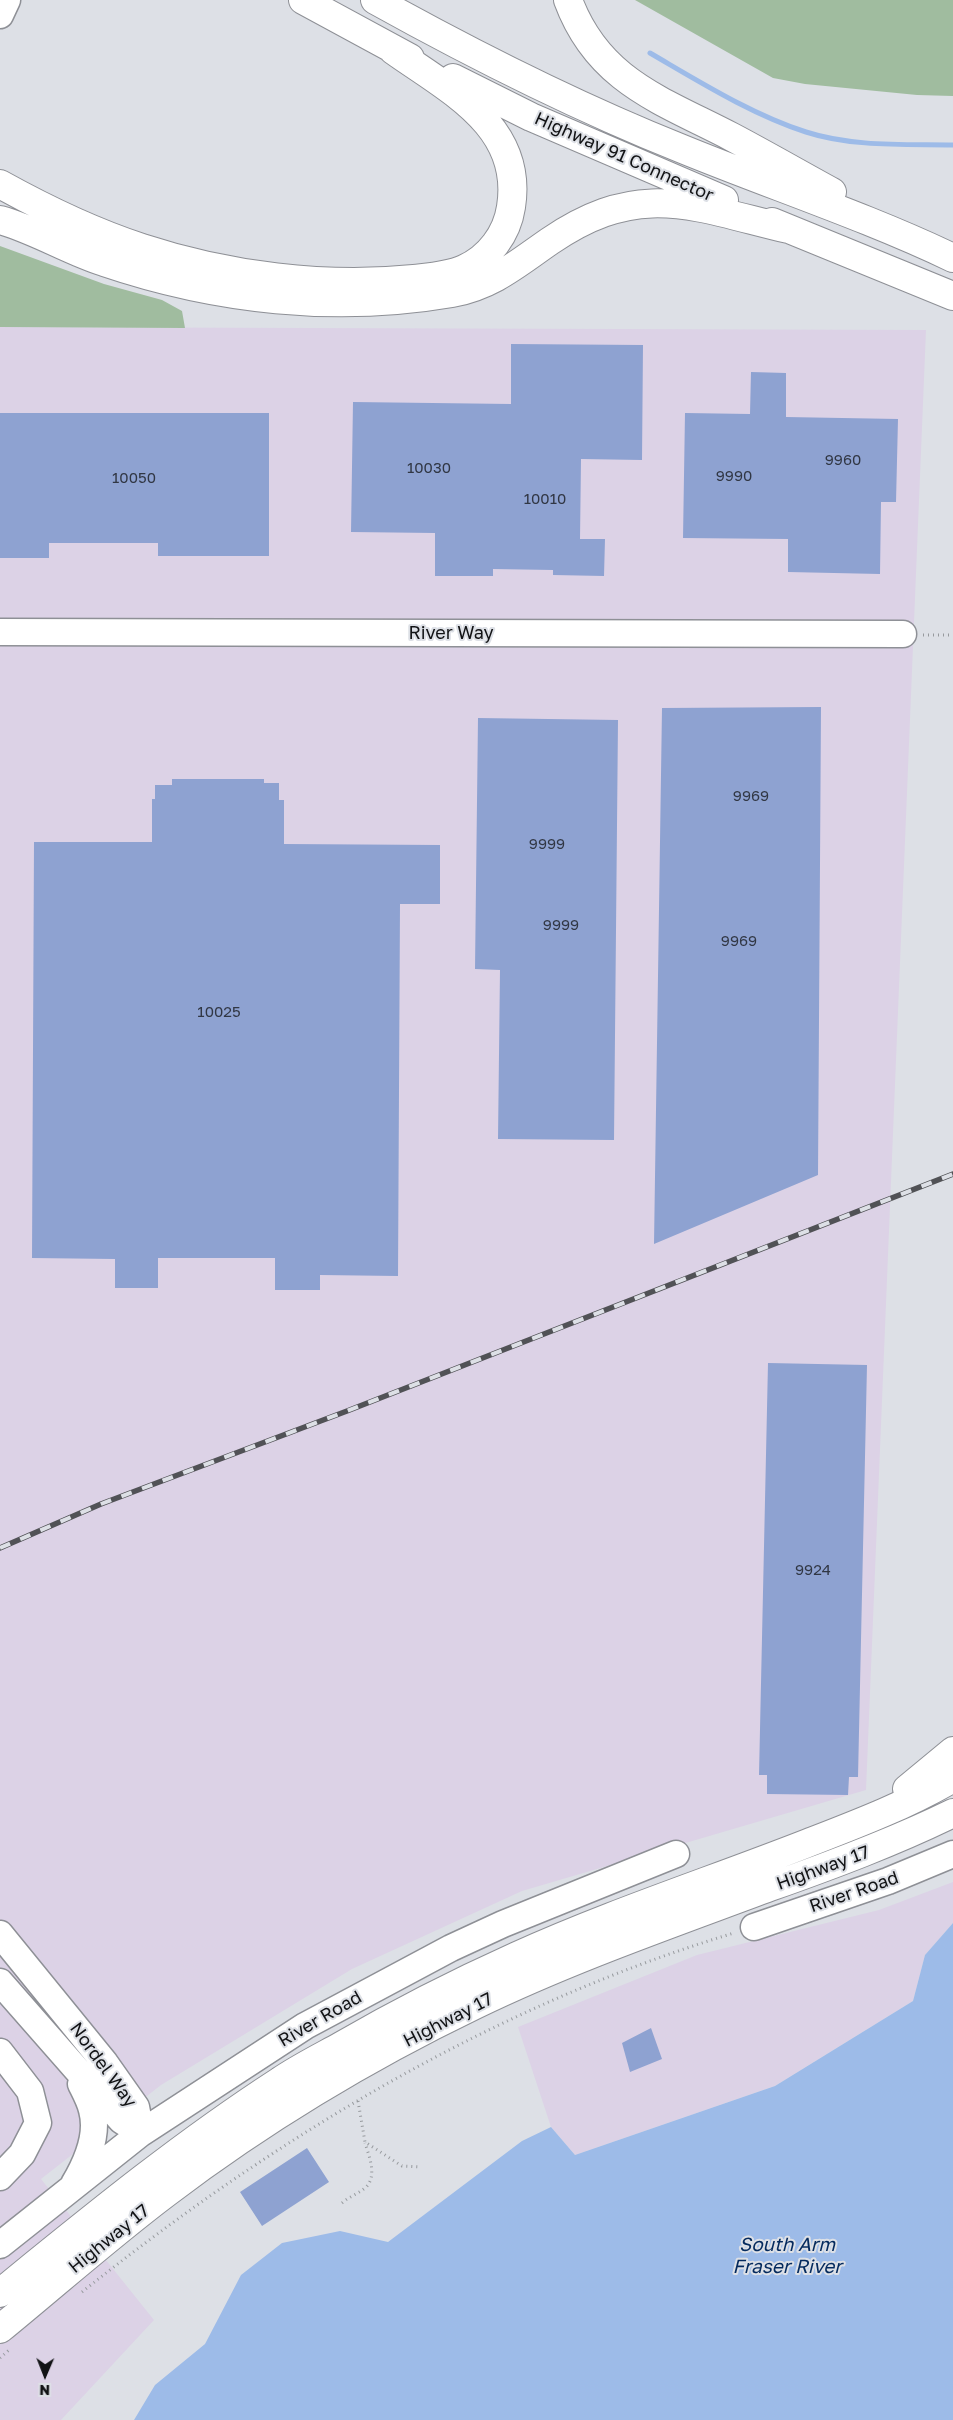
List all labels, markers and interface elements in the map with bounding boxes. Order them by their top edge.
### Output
street label: Highway 91 Connector [531,108,717,206]
house number: 9960 [825,451,861,469]
house number: 10030 [407,459,451,477]
house number: 9990 [716,467,752,485]
house number: 10050 [112,469,156,487]
house number: 10010 [524,490,566,508]
street label: River Way [408,622,494,644]
house number: 9969 [733,787,769,805]
house number: 9999 [529,835,565,853]
house number: 9999 [543,916,579,934]
house number: 9969 [721,932,757,950]
house number: 10025 [197,1003,241,1021]
house number: 9924 [795,1561,831,1579]
street label: Highway 17 [774,1841,872,1895]
street label: River Road [807,1867,901,1917]
street label: River Road [274,1986,366,2052]
street label: Highway 17 [400,1988,496,2052]
street label: Nordel Way [65,2018,141,2112]
street label: Highway 17 [64,2200,154,2278]
water label: South Arm Fraser River [732,2234,842,2278]
north arrow [20,2350,70,2400]
text: N [39,2382,50,2399]

